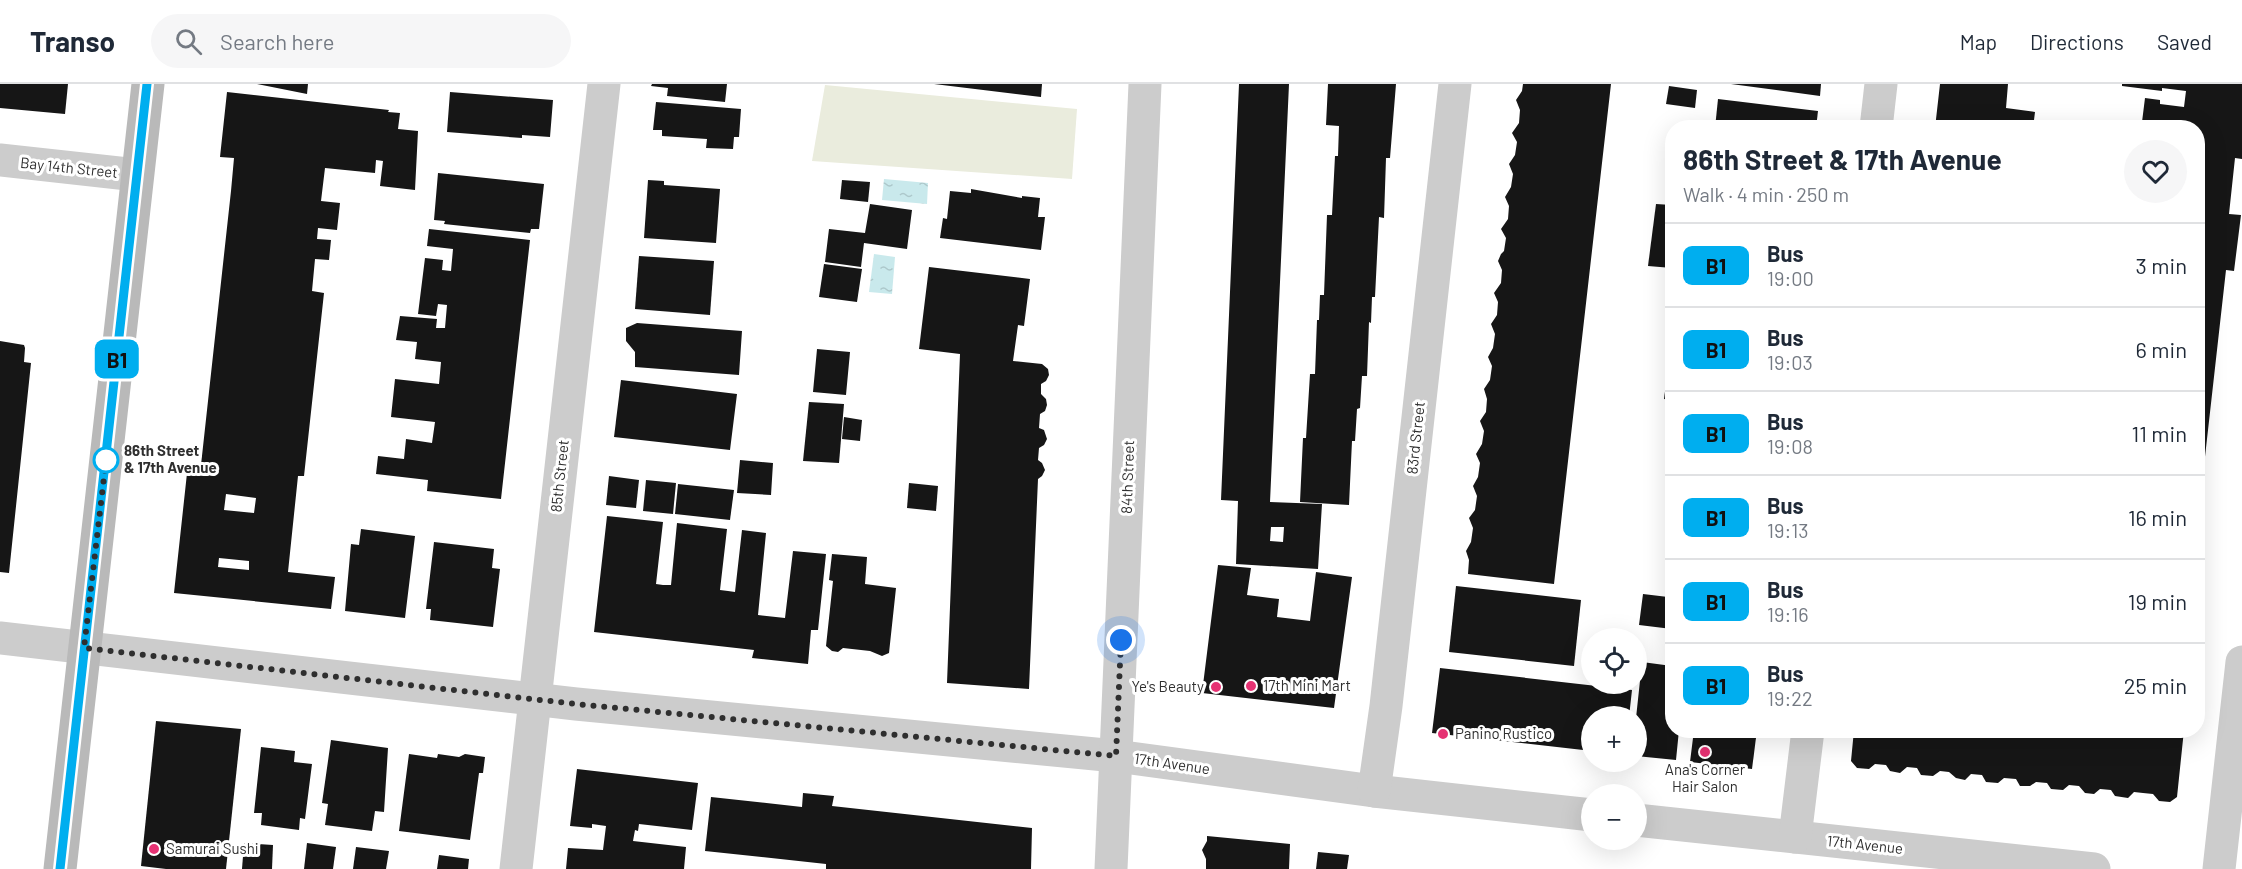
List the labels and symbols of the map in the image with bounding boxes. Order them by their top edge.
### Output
street label: Bay 14th Street [20,153,119,181]
line badge: B1 [90,340,144,378]
street label: 83rd Street [1402,401,1428,475]
street label: 85th Street [546,439,572,513]
street label: 84th Street [1117,440,1137,514]
place label: 86th Street & 17th Avenue [124,441,217,476]
marker: 86th Street & 17th Avenue [93,447,119,473]
your location [1106,625,1136,655]
place label: 17th Mini Mart [1263,676,1351,694]
place label: Ye's Beauty [1132,677,1204,695]
marker: 17th Mini Mart [1244,679,1258,693]
marker: Ye's Beauty [1209,680,1223,694]
place label: Panino Rustico [1455,724,1552,742]
marker: Panino Rustico [1436,727,1450,741]
marker: Ana's Corner Hair Salon [1698,745,1712,759]
street label: 17th Avenue [1133,749,1211,777]
place label: Ana's Corner Hair Salon [1665,760,1746,795]
street label: 17th Avenue [1826,831,1904,857]
place label: Samurai Sushi [166,839,259,857]
marker: Samurai Sushi [147,842,161,856]

